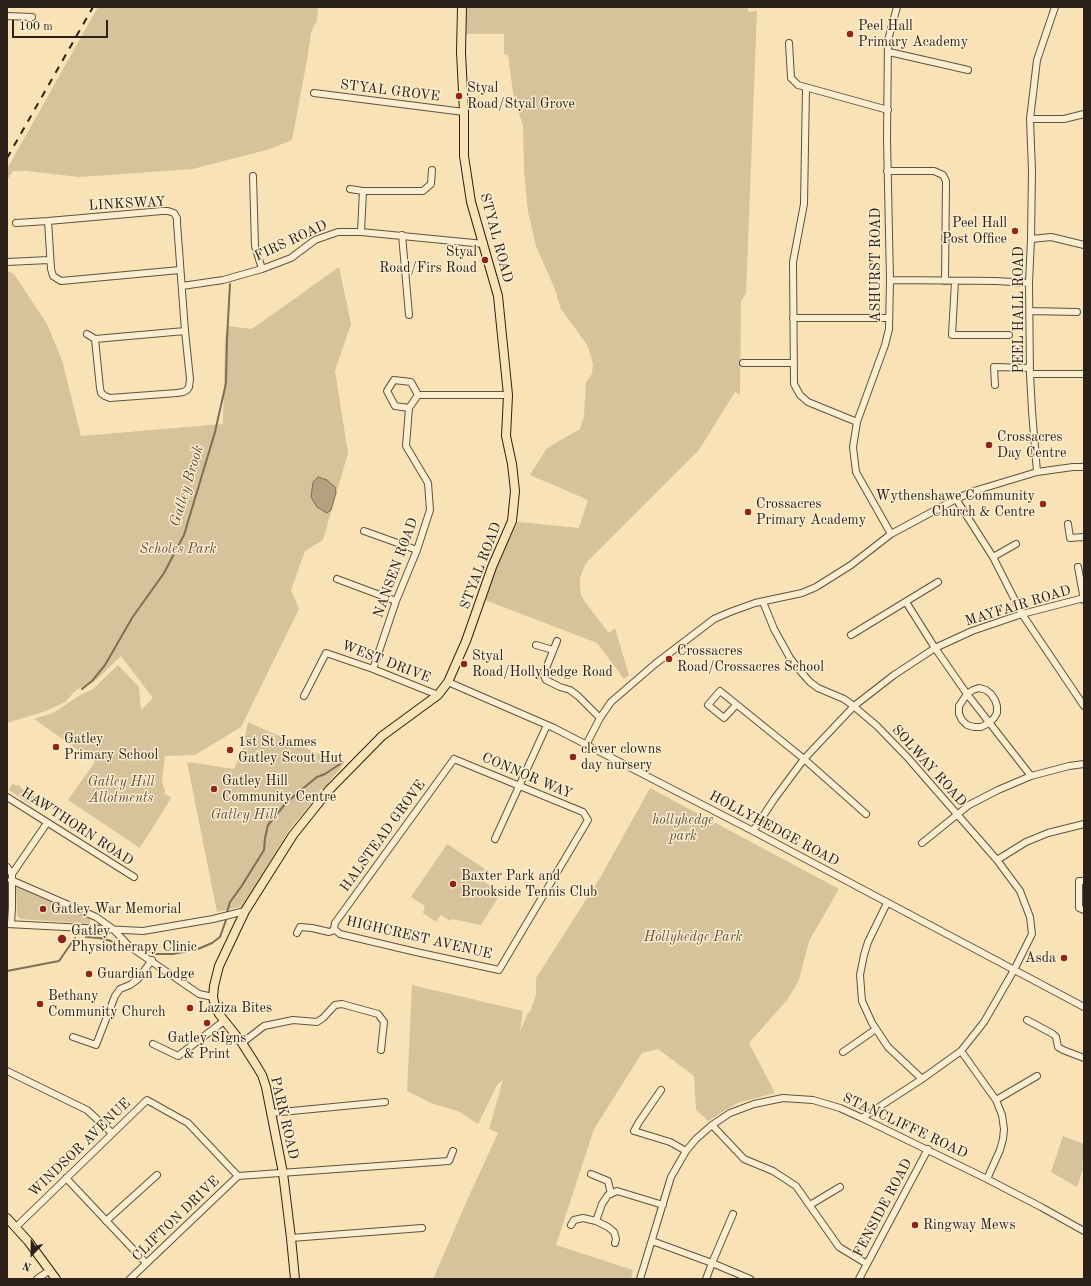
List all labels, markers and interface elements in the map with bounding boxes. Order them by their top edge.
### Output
scale bar [14,12,110,38]
place label: Peel Hall Primary Academy [858,18,968,50]
text: 100 m [19,21,53,33]
marker: Peel Hall Primary Academy [845,29,855,39]
street label: STYAL GROVE [339,77,441,105]
place label: Styal Road/Styal Grove [467,80,575,112]
marker: Styal Road/Styal Grove [454,91,464,101]
street label: STYAL ROAD [476,191,516,285]
street label: LINKSWAY [88,194,166,214]
street label: ASHURST ROAD [868,208,884,322]
place label: Peel Hall Post Office [942,215,1007,248]
street label: FIRS ROAD [252,217,330,265]
marker: Peel Hall Post Office [1010,226,1020,236]
place label: Styal Road/Firs Road [379,244,477,276]
street label: PEEL HALL ROAD [1011,246,1027,374]
marker: Styal Road/Firs Road [480,255,490,265]
place label: Crossacres Day Centre [997,429,1066,462]
marker: Crossacres Day Centre [984,440,994,450]
water label: Gatley Brook [166,443,208,529]
place label: Wythenshawe Community Church & Centre [876,488,1035,520]
place label: Crossacres Primary Academy [756,496,866,528]
marker: Wythenshawe Community Church & Centre [1038,499,1048,509]
marker: Crossacres Primary Academy [743,507,753,517]
street label: NANSEN ROAD [370,516,422,620]
street label: STYAL ROAD [457,520,505,612]
park label: Scholes Park [140,541,216,557]
street label: MAYFAIR ROAD [963,582,1073,630]
street label: WEST DRIVE [339,637,433,687]
place label: Crossacres Road/Crossacres School [677,643,824,676]
place label: Styal Road/Hollyhedge Road [472,648,613,680]
marker: Crossacres Road/Crossacres School [664,654,674,664]
marker: Styal Road/Hollyhedge Road [459,659,469,669]
street label: SOLWAY ROAD [888,722,970,810]
place label: Gatley Primary School [64,731,158,764]
place label: 1st St James Gatley Scout Hut [238,734,343,766]
place label: clever clowns day nursery [581,741,661,774]
marker: Gatley Primary School [51,742,61,752]
marker: 1st St James Gatley Scout Hut [225,745,235,755]
street label: CONNOR WAY [479,749,575,803]
marker: clever clowns day nursery [568,752,578,762]
place label: Gatley Hill Community Centre [222,773,336,806]
park label: Gatley Hill Allotments [87,774,155,806]
street label: HALSTEAD GROVE [337,777,429,895]
street label: HAWTHORN ROAD [18,784,136,870]
marker: Gatley Hill Community Centre [209,784,219,794]
street label: HOLLYHEDGE ROAD [706,788,842,870]
park label: Gatley Hill [210,807,278,823]
park label: hollyhedge park [652,812,714,844]
place label: Baxter Park and Brookside Tennis Club [461,868,597,900]
marker: Baxter Park and Brookside Tennis Club [448,879,458,889]
place label: Gatley War Memorial [51,901,181,917]
marker: Gatley War Memorial [38,904,48,914]
street label: HIGHCREST AVENUE [344,913,494,963]
place label: Gatley Physiotherapy Clinic [71,923,197,956]
park label: Hollyhedge Park [644,929,742,945]
marker: Gatley Physiotherapy Clinic [56,933,68,945]
place label: Asda [1025,950,1056,966]
marker: Asda [1059,953,1069,963]
place label: Guardian Lodge [97,966,194,982]
marker: Guardian Lodge [84,969,94,979]
place label: Bethany Community Church [48,988,166,1020]
marker: Bethany Community Church [35,999,45,1009]
place label: Laziza Bites [198,1000,272,1016]
marker: Laziza Bites [185,1003,195,1013]
marker: Gatley SIgns & Print [202,1018,212,1028]
place label: Gatley SIgns & Print [168,1030,246,1062]
street label: PARK ROAD [266,1075,302,1161]
street label: STANCLIFFE ROAD [840,1090,970,1162]
street label: WINDSOR AVENUE [26,1095,134,1201]
street label: FENSIDE ROAD [850,1156,916,1260]
street label: CLIFTON DRIVE [129,1173,223,1265]
place label: Ringway Mews [923,1217,1015,1233]
marker: Ringway Mews [910,1220,920,1230]
north arrow [12,1234,52,1274]
text: N [21,1259,33,1272]

